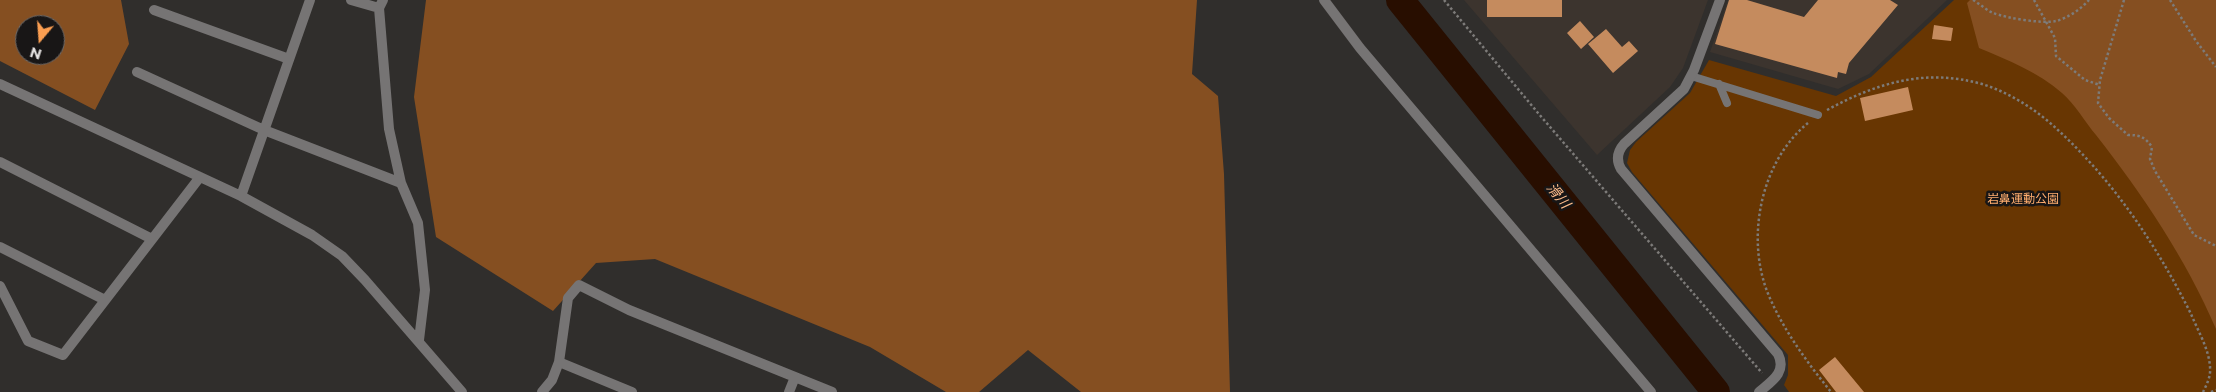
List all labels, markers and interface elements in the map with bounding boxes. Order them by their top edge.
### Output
north arrow [15,15,65,65]
text: N [28,43,44,64]
water label: 滑川 [1543,180,1573,212]
park label: 岩鼻運動公園 [1987,192,2059,206]

